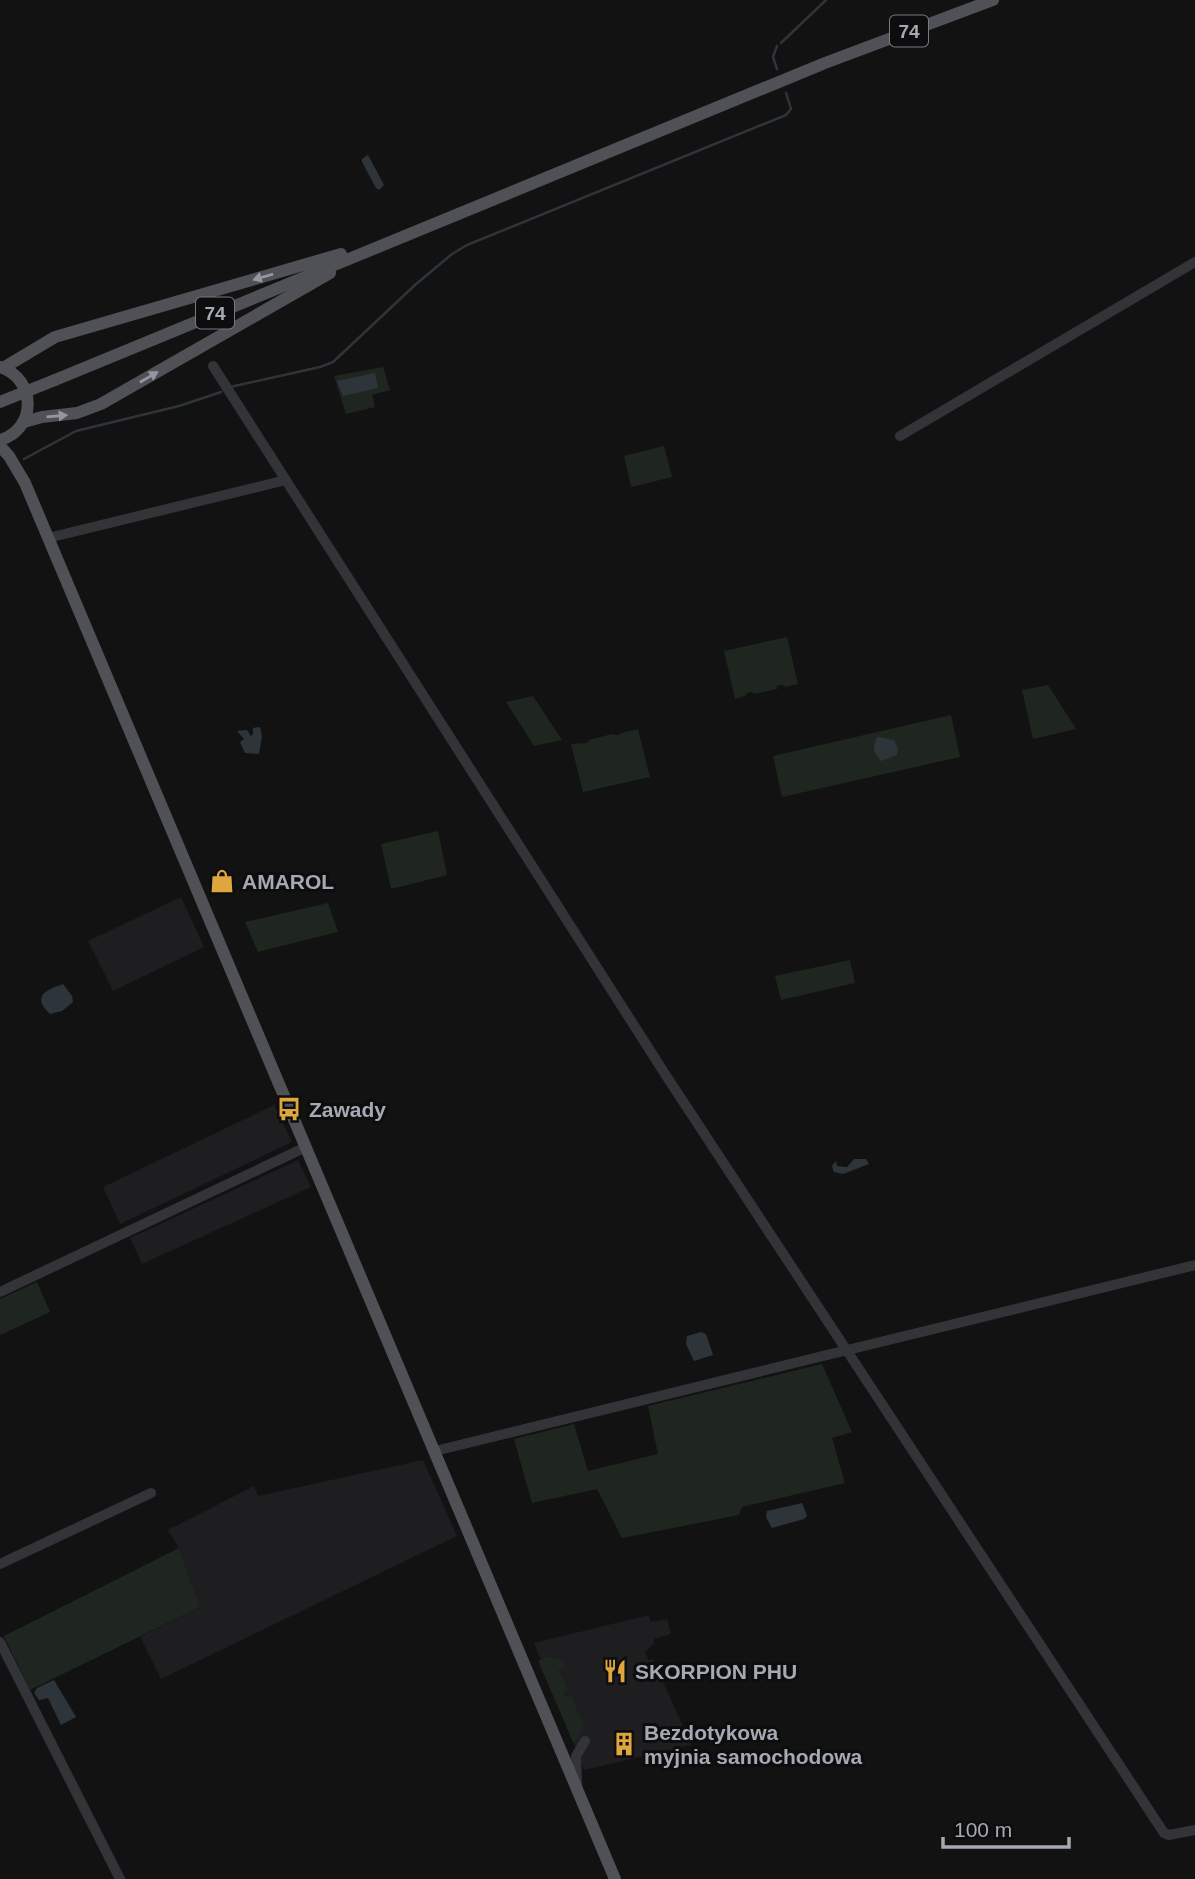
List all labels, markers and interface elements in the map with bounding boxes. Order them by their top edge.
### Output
road number: 74 [890,16,928,46]
one-way arrow [252,273,273,283]
road number: 74 [196,298,234,328]
one-way arrow [140,371,159,383]
one-way arrow [46,410,68,421]
shop icon: AMAROL [208,867,236,895]
place label: AMAROL [242,870,334,893]
bus stop icon: Zawady [275,1095,303,1123]
place label: Zawady [309,1098,386,1121]
restaurant icon: SKORPION PHU [601,1657,629,1685]
place label: SKORPION PHU [635,1660,797,1683]
place label: Bezdotykowa myjnia samochodowa [644,1721,863,1768]
building icon: Bezdotykowa myjnia samochodowa [610,1730,638,1758]
scale bar [943,1806,1069,1850]
text: 100 m [954,1818,1012,1841]

